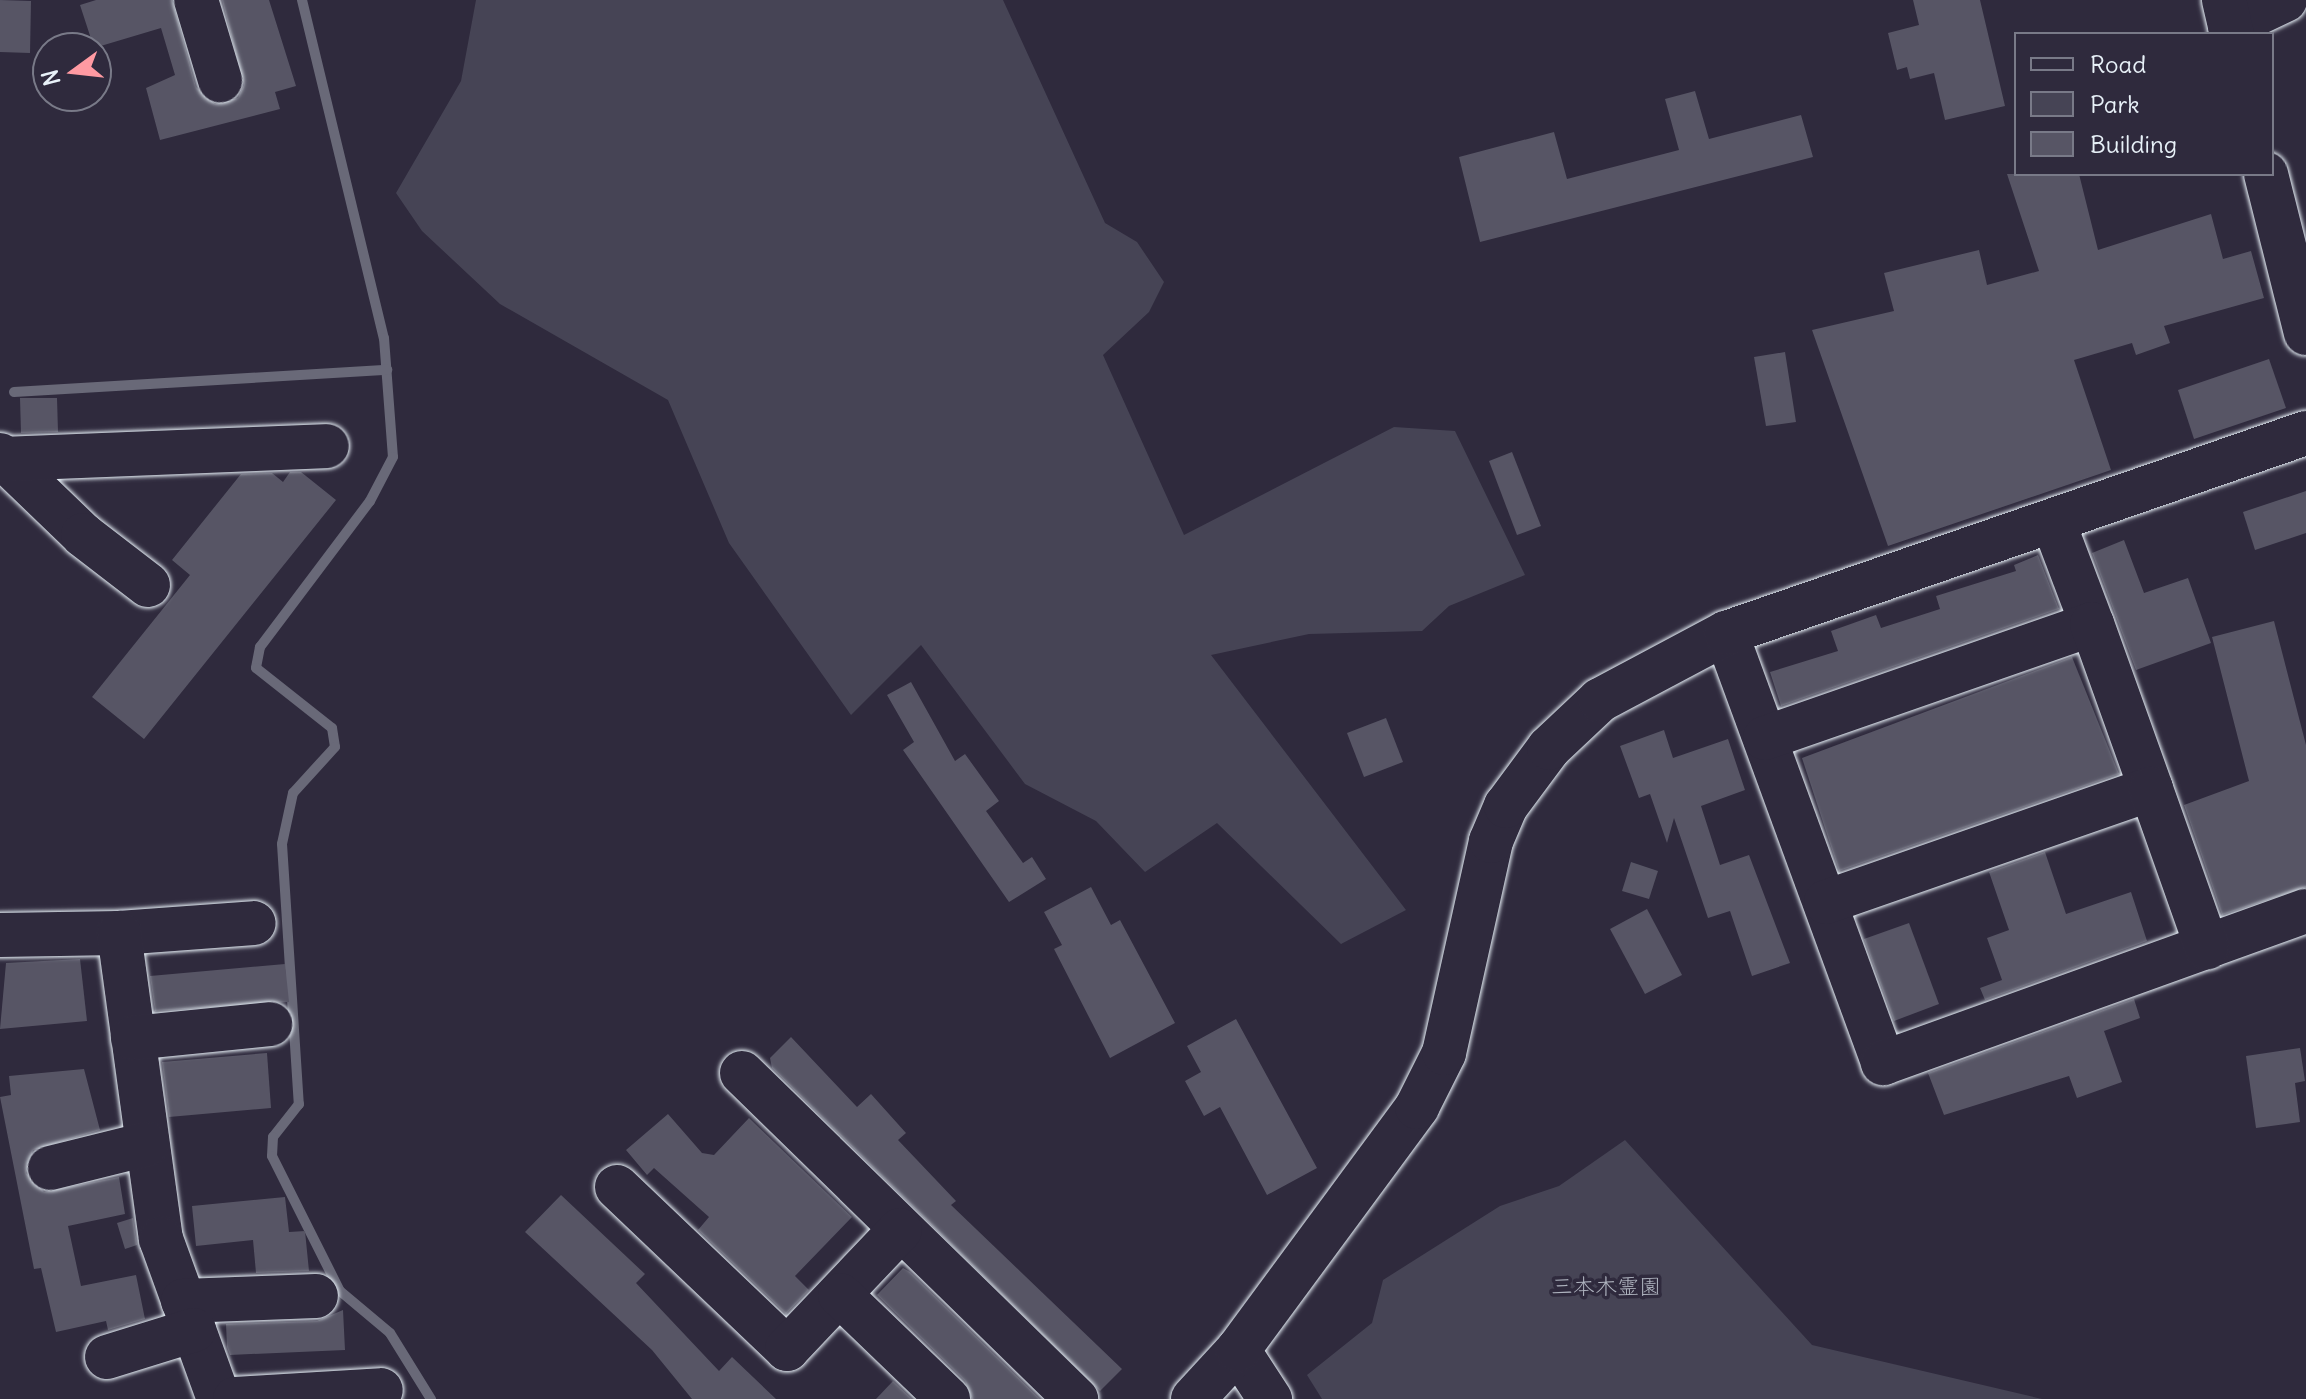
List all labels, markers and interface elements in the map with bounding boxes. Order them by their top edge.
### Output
north arrow [32,32,112,112]
legend [2014,32,2274,176]
text: Road [2090,49,2146,79]
text: N [35,67,66,89]
text: Park [2090,89,2140,119]
text: Building [2090,129,2177,159]
park label: 三本木霊園 [1551,1274,1661,1300]

